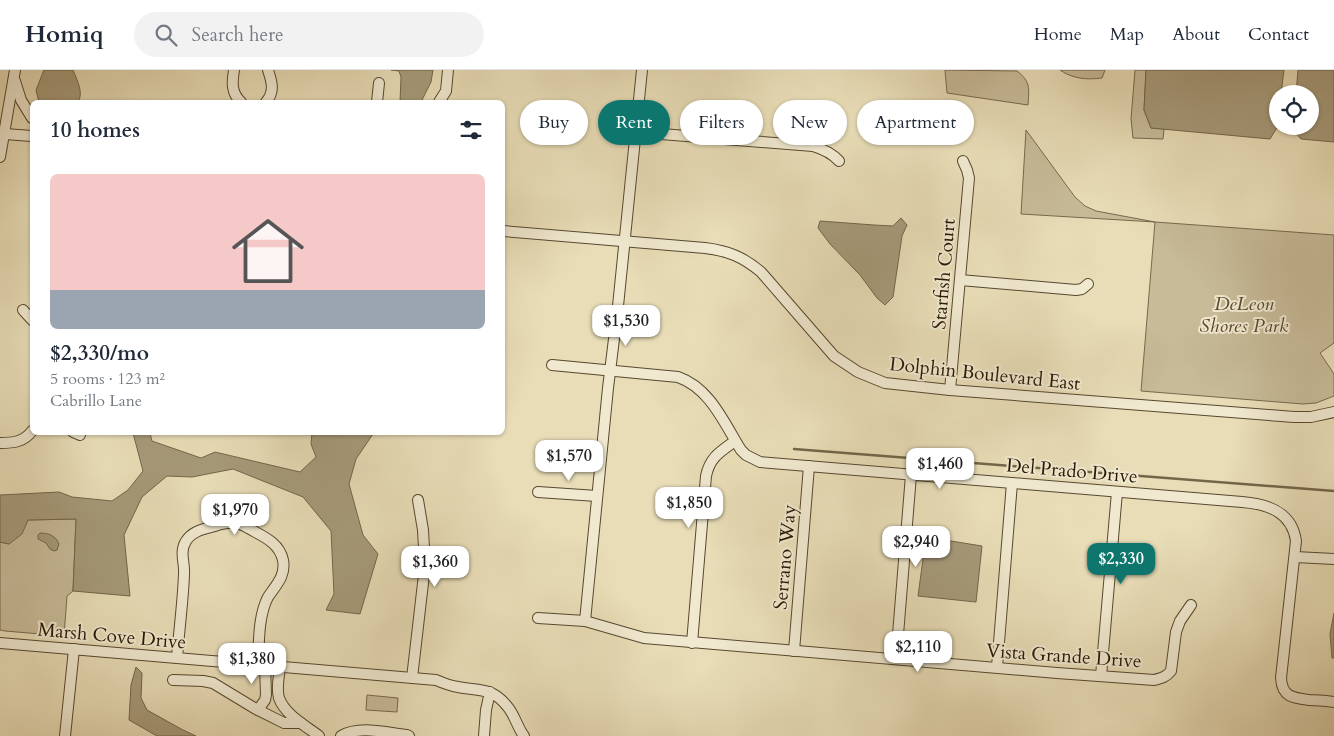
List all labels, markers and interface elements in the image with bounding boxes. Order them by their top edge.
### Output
search box [134,12,484,57]
text: Homiq [25,18,104,51]
icon: search [152,21,180,49]
text: Search here [192,22,284,48]
text: Home [1034,22,1082,47]
text: Map [1110,22,1144,47]
text: About [1172,22,1220,47]
text: Contact [1248,22,1309,47]
map controls [1269,85,1319,135]
button: locate [1269,85,1319,135]
chip: Buy [520,100,588,145]
chip: Rent [598,100,670,145]
chip: Filters [680,100,763,145]
chip: New [773,100,847,145]
chip: Apartment [857,100,974,145]
text: 10 homes [50,116,140,145]
icon: filters [457,116,485,144]
icon: home [223,206,313,296]
street label: Starfish Court [926,217,962,331]
park label: DeLeon Shores Park [1200,291,1289,339]
pin: $1,530 [585,304,667,347]
text: $1,530 [603,310,649,332]
text: $2,330/mo [50,339,149,368]
street label: Dolphin Boulevard East [888,351,1082,397]
text: 5 rooms · 123 m² [50,368,165,390]
text: Cabrillo Lane [50,390,142,412]
pin: $1,570 [528,440,610,482]
text: $1,570 [546,445,592,467]
pin: $1,460 [899,448,981,490]
street label: Del Prado Drive [1005,452,1139,490]
text: $1,460 [917,453,963,475]
pin: $1,850 [648,486,730,529]
text: $1,850 [666,492,712,514]
pin: $1,970 [194,494,276,536]
text: $1,970 [212,499,258,521]
street label: Serrano Way [767,503,803,611]
pin: $2,940 [875,526,957,568]
text: $2,940 [893,531,939,553]
pin: $2,330 [1080,542,1162,585]
pin: $1,360 [394,546,476,588]
text: $2,330 [1098,548,1144,570]
text: $1,360 [412,551,458,573]
street label: Marsh Cove Drive [37,617,187,655]
pin: $2,110 [877,630,959,673]
text: $2,110 [895,636,941,658]
street label: Vista Grande Drive [985,638,1143,674]
pin: $1,380 [211,642,293,685]
text: $1,380 [229,648,275,670]

